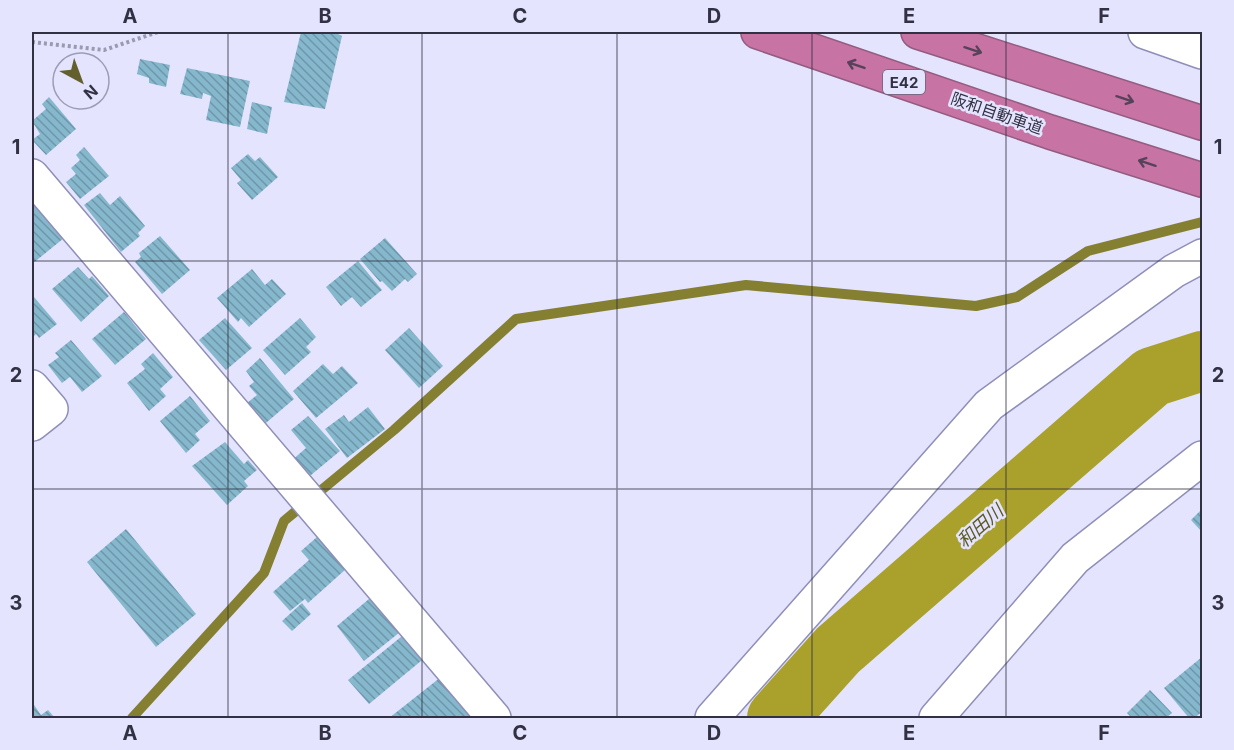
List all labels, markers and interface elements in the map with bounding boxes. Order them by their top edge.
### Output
text: A [123,4,138,28]
text: B [318,4,332,28]
text: C [513,4,527,28]
text: D [707,4,721,28]
text: E [903,4,915,28]
text: F [1098,4,1110,28]
one-way arrow [963,45,982,56]
north arrow [51,51,111,111]
one-way arrow [847,59,866,70]
road number: E42 [883,70,925,94]
text: N [80,81,102,104]
street label: 阪和自動車道 [948,88,1046,138]
one-way arrow [1115,94,1134,105]
text: 1 [12,135,20,159]
text: 1 [1214,135,1222,159]
one-way arrow [1138,156,1157,167]
text: 2 [10,363,22,387]
text: 2 [1212,363,1224,387]
water label: 和田川 [953,499,1009,552]
text: 3 [10,591,22,615]
text: 3 [1212,591,1224,615]
text: A [123,721,138,745]
text: B [318,721,332,745]
text: C [513,721,527,745]
text: D [707,721,721,745]
text: E [903,721,915,745]
text: F [1098,721,1110,745]

